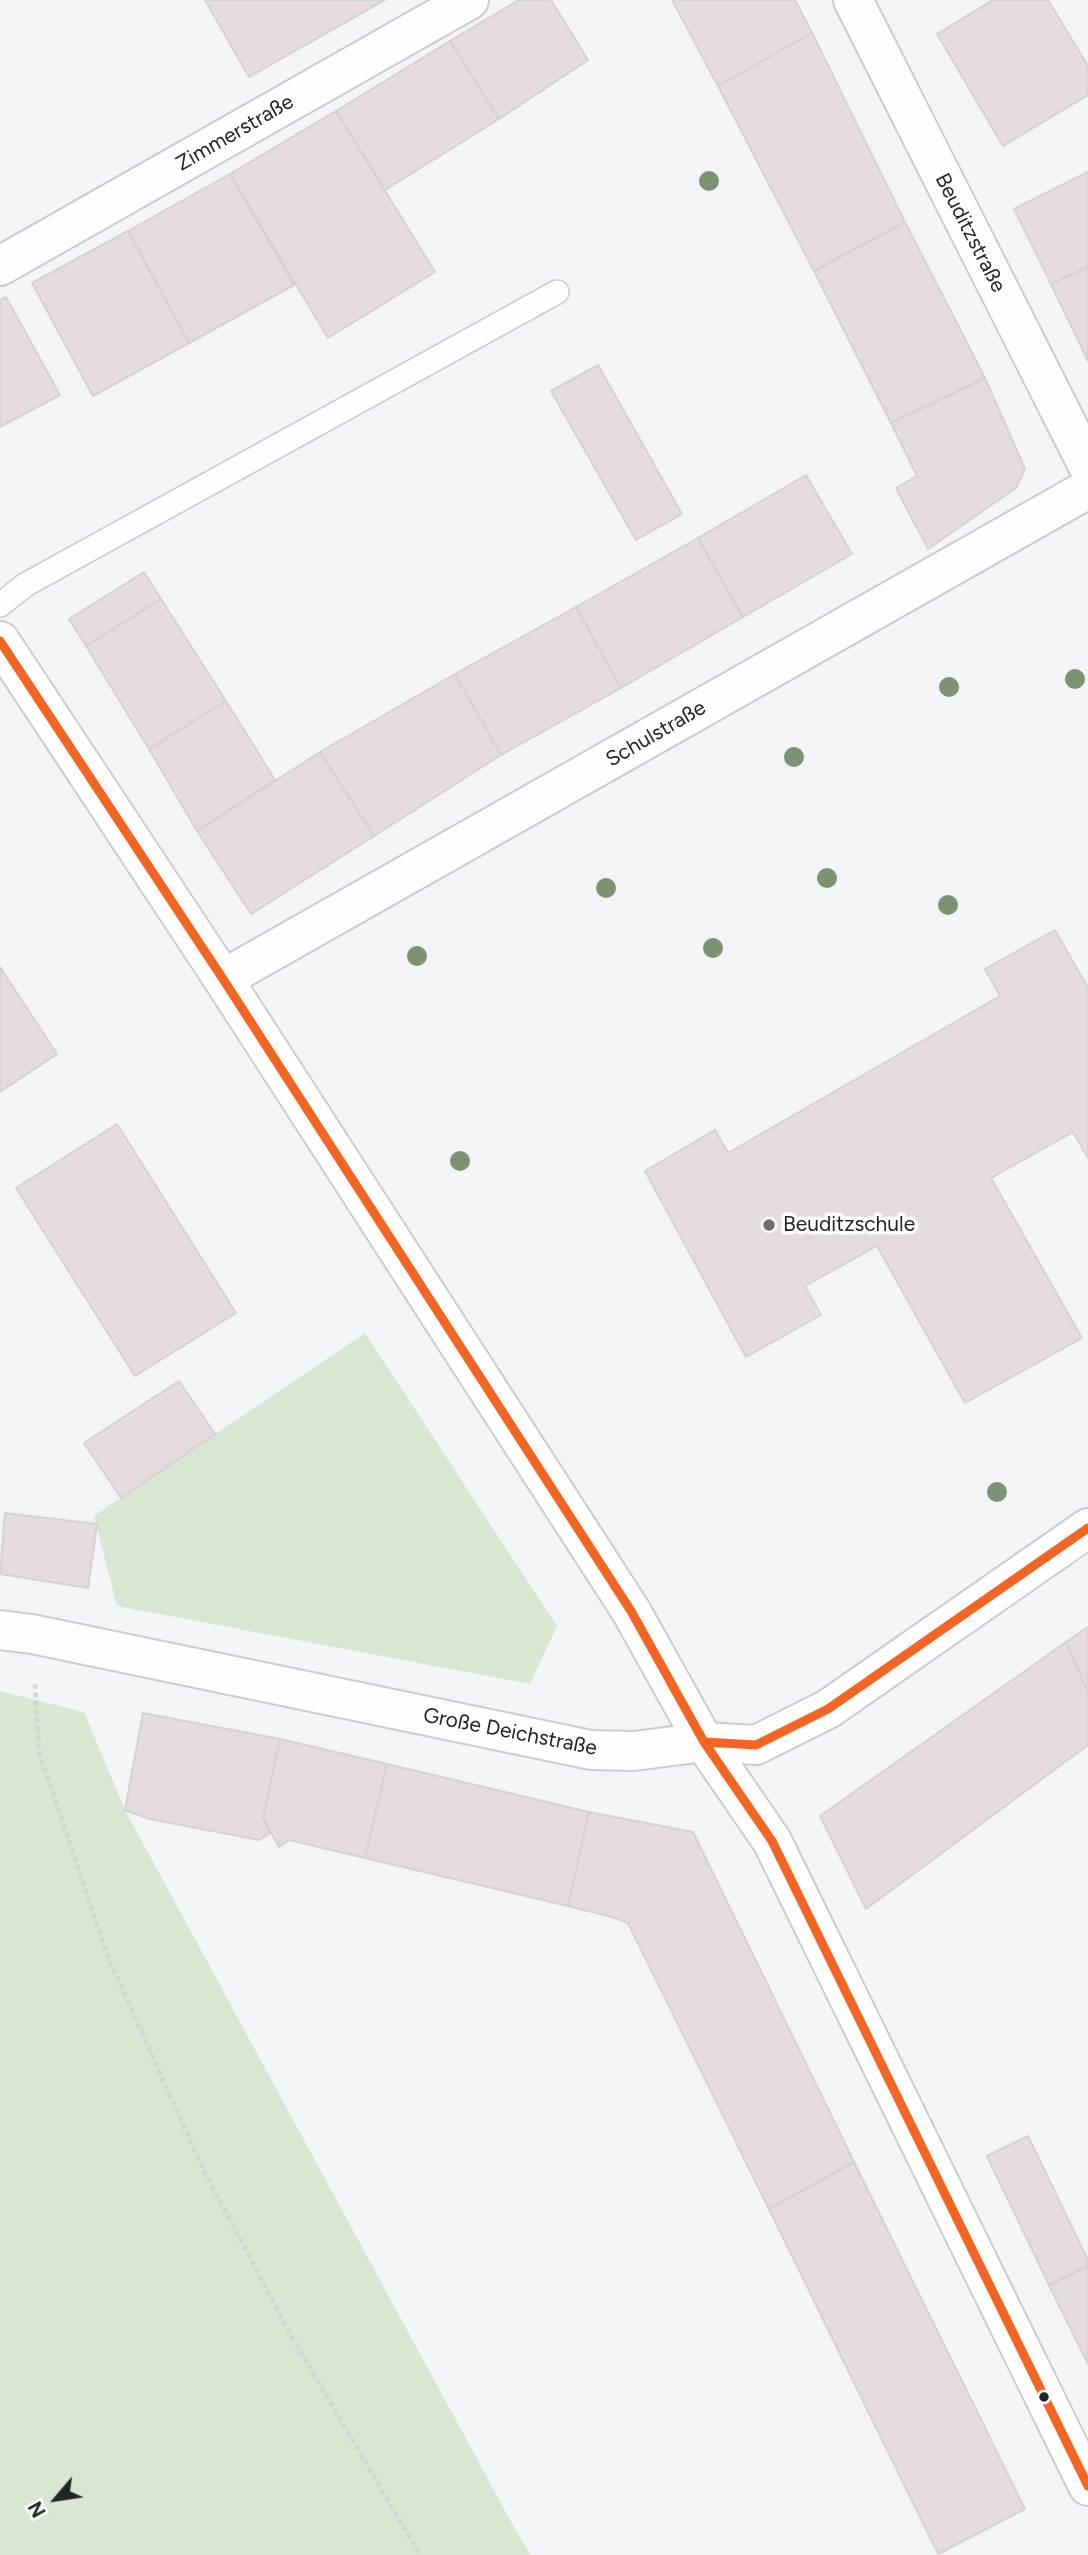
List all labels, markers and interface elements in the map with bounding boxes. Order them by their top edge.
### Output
street label: Zimmerstraße [172,89,298,177]
street label: Beuditzstraße [929,169,1011,297]
street label: Schulstraße [602,695,710,773]
place label: Beuditzschule [783,1212,915,1238]
marker: Beuditzschule [761,1217,777,1233]
street label: Große Deichstraße [421,1703,599,1761]
unlabelled marker [1037,2390,1051,2404]
north arrow [21,2464,91,2534]
text: N [24,2497,51,2521]

